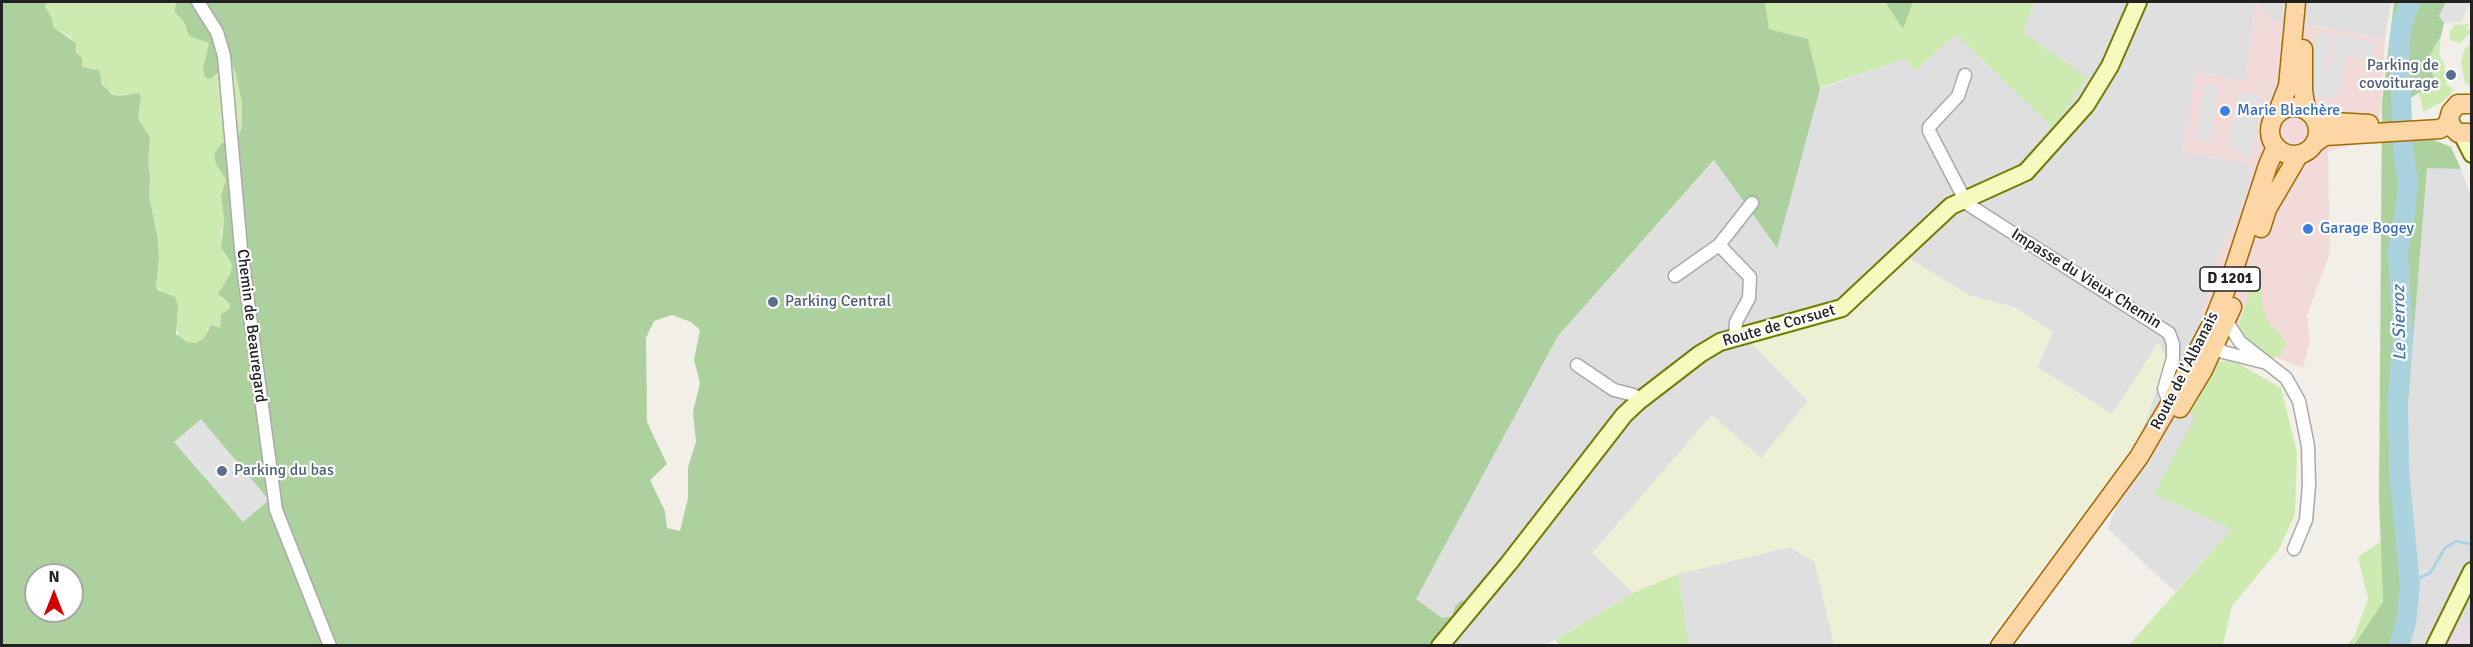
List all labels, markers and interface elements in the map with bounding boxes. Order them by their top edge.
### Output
place label: Parking de covoiturage [2359,56,2439,94]
marker: Parking de covoiturage [2444,68,2458,82]
place label: Marie Blachère [2237,101,2340,121]
marker: Marie Blachère [2218,104,2232,118]
place label: Garage Bogey [2320,219,2414,239]
marker: Garage Bogey [2301,222,2315,236]
street label: Impasse du Vieux Chemin [2007,225,2165,333]
street label: Chemin de Beauregard [232,248,270,404]
road number: D 1201 [2200,267,2260,291]
water label: Le Sierroz [2389,285,2411,361]
place label: Parking Central [785,292,891,312]
marker: Parking Central [766,295,780,309]
street label: Route de Corsuet [1720,301,1838,351]
street label: Route de l'Albanais [2147,309,2223,433]
place label: Parking du bas [234,461,334,481]
marker: Parking du bas [215,464,229,478]
north arrow [24,563,84,623]
text: N [48,567,60,587]

